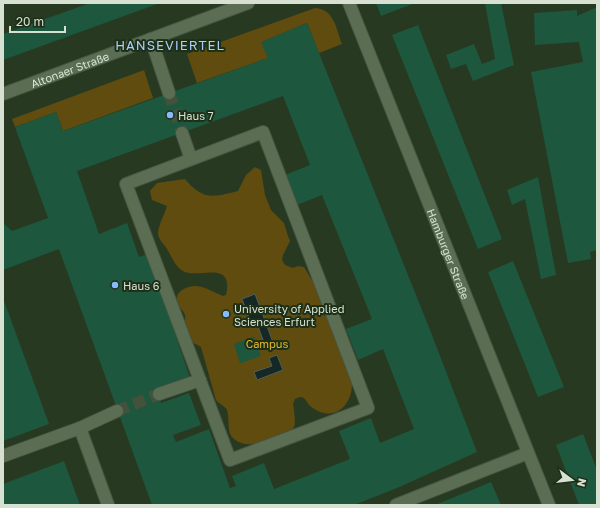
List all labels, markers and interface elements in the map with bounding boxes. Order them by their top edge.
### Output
scale bar [10,8,65,34]
text: 20 m [16,14,44,29]
district label: HANSEVIERTEL [115,37,225,53]
street label: Altonaer Straße [29,49,110,90]
place label: Haus 7 [178,109,214,122]
marker: Haus 7 [165,110,175,120]
street label: Hamburger Straße [425,207,473,301]
place label: Haus 6 [123,279,160,292]
marker: Haus 6 [110,280,120,290]
place label: University of Applied Sciences Erfurt [234,302,344,328]
marker: University of Applied Sciences Erfurt [221,309,231,319]
park label: Campus [246,337,289,350]
north arrow [552,460,592,500]
text: N [575,477,590,488]

